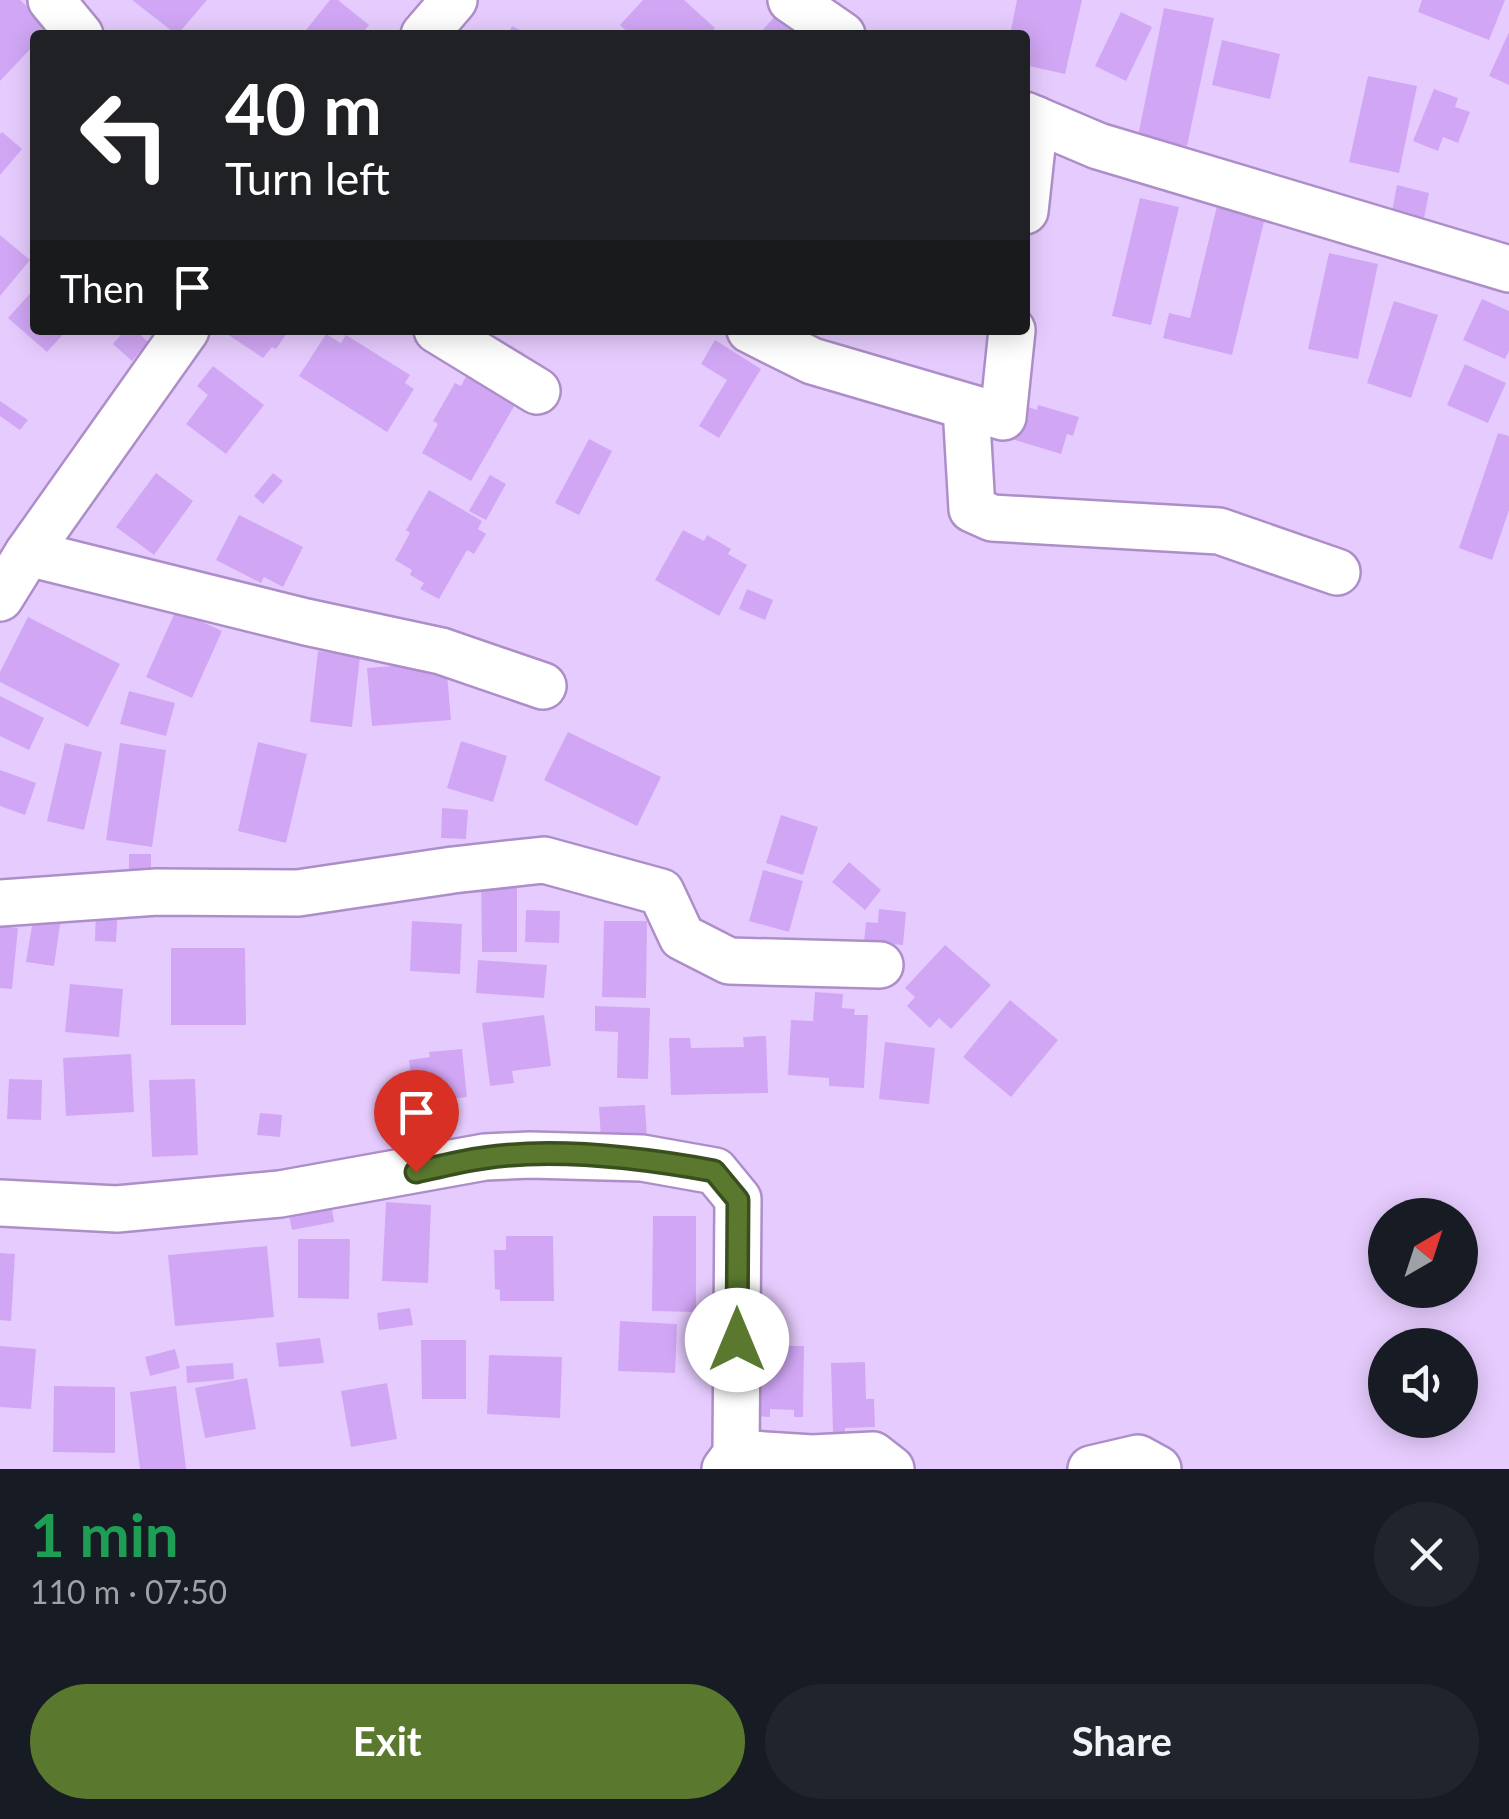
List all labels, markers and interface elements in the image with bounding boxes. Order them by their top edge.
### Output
text: 40 m [225,66,382,150]
icon: left [60,70,190,200]
text: Turn left [225,151,390,205]
icon: arrive [165,260,220,315]
text: Then [60,265,145,311]
pin [374,1070,459,1173]
icon: arrive [389,1085,444,1140]
north arrow [1368,1198,1478,1308]
map controls [1368,1198,1478,1438]
position arrow [685,1288,789,1392]
button: sound [1368,1328,1478,1438]
text: 1 min [30,1498,179,1570]
button: close [1374,1502,1479,1607]
text: 110 m · 07:50 [30,1572,227,1611]
button: Exit [30,1684,745,1799]
button: Share [765,1684,1479,1799]

